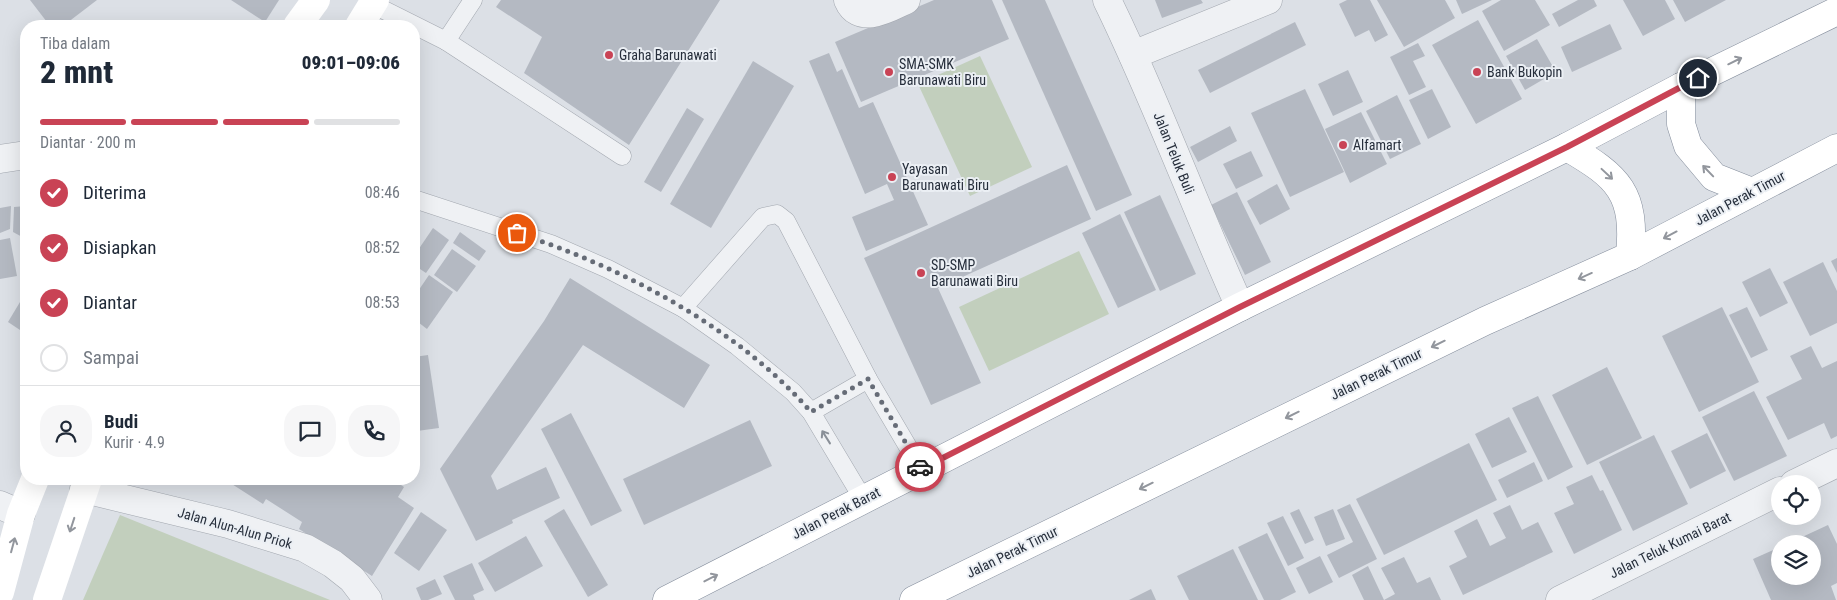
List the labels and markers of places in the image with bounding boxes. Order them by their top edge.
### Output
place label: Graha Barunawati [619,47,717,63]
marker: Graha Barunawati [603,49,615,61]
place label: SMA-SMK Barunawati Biru [899,56,986,88]
pin [1677,57,1719,99]
place label: Bank Bukopin [1487,64,1562,80]
marker: SMA-SMK Barunawati Biru [883,66,895,78]
marker: Bank Bukopin [1471,66,1483,78]
place label: Alfamart [1353,137,1401,153]
marker: Alfamart [1337,139,1349,151]
place label: Yayasan Barunawati Biru [902,161,989,193]
marker: Yayasan Barunawati Biru [886,171,898,183]
pin [496,212,538,254]
place label: SD-SMP Barunawati Biru [931,257,1018,289]
marker: SD-SMP Barunawati Biru [915,267,927,279]

